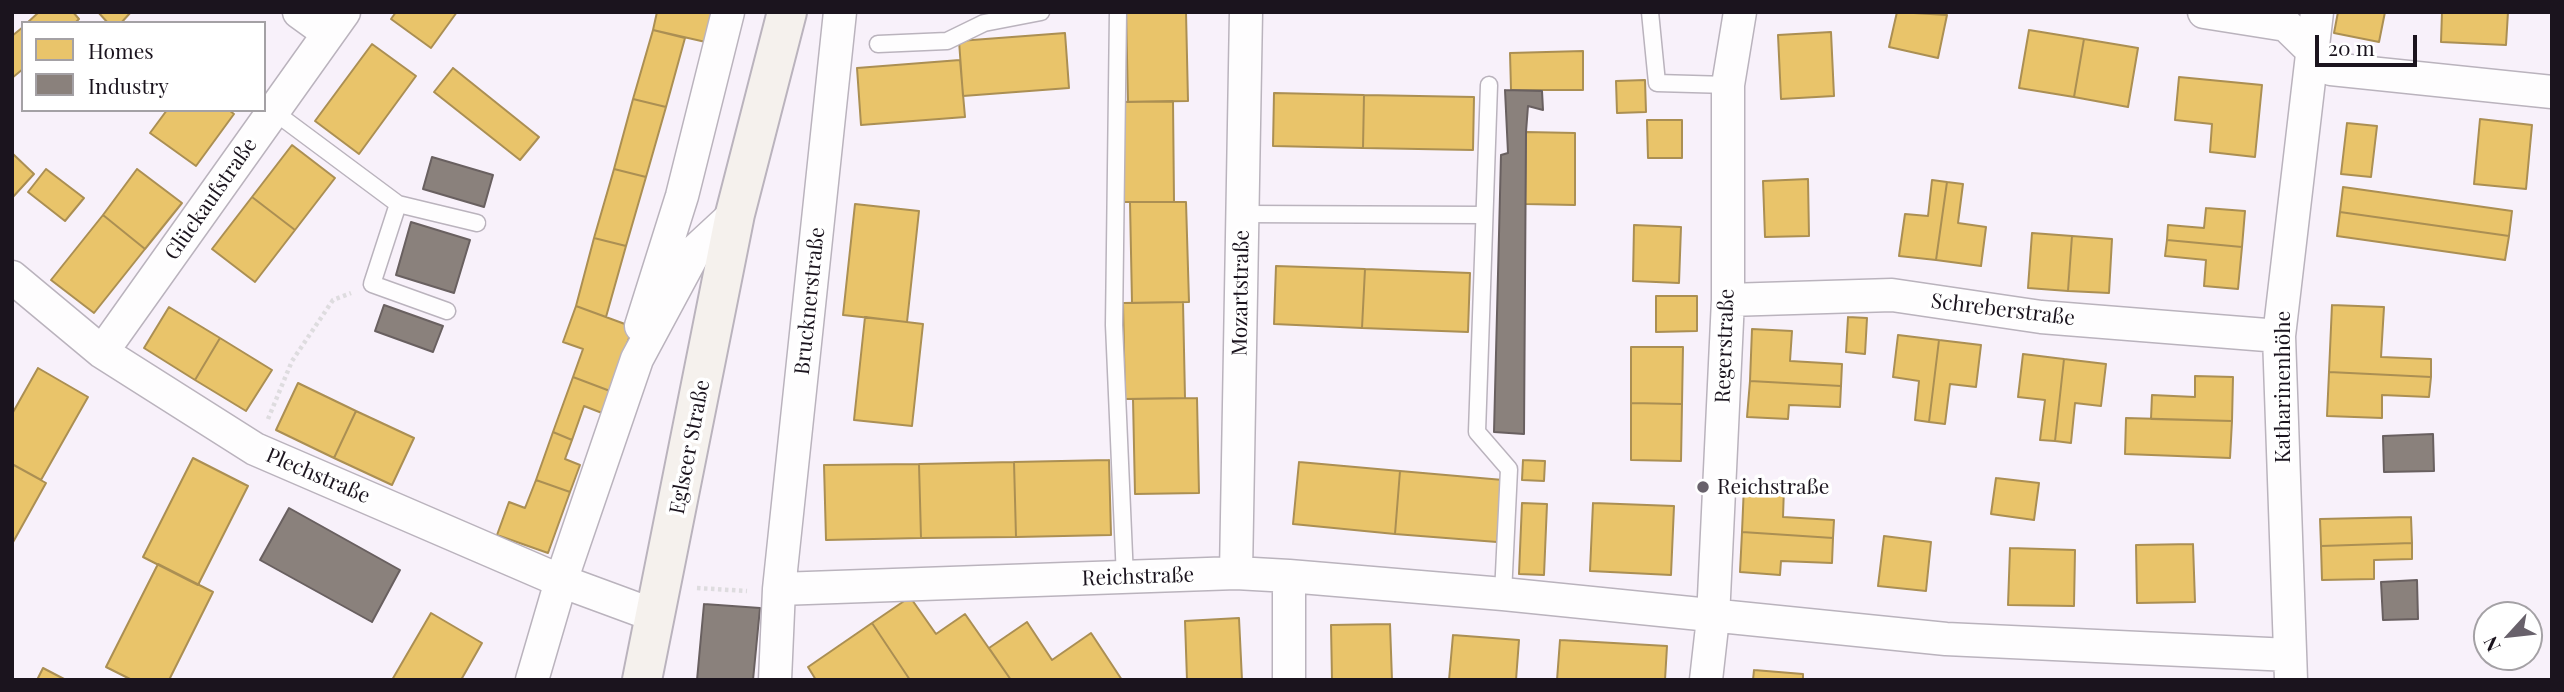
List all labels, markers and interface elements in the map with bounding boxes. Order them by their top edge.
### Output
legend [21,21,266,112]
scale bar [2319,21,2420,65]
text: 20 m [2328,33,2375,61]
text: Homes [88,36,154,64]
text: Industry [88,71,169,99]
street label: Glückaufstraße [160,133,262,265]
street label: Brucknerstraße [790,226,830,376]
street label: Mozartstraße [1227,230,1255,356]
street label: Regerstraße [1710,288,1740,404]
street label: Schreberstraße [1930,289,2076,331]
street label: Katharinenhöhe [2270,311,2296,463]
street label: Eglseer Straße [665,378,715,516]
street label: Plechstraße [262,443,374,509]
place label: Reichstraße [1717,474,1829,500]
marker: Reichstraße [1695,479,1711,495]
street label: Reichstraße [1081,562,1195,592]
north arrow [2473,601,2543,671]
text: N [2476,633,2506,657]

